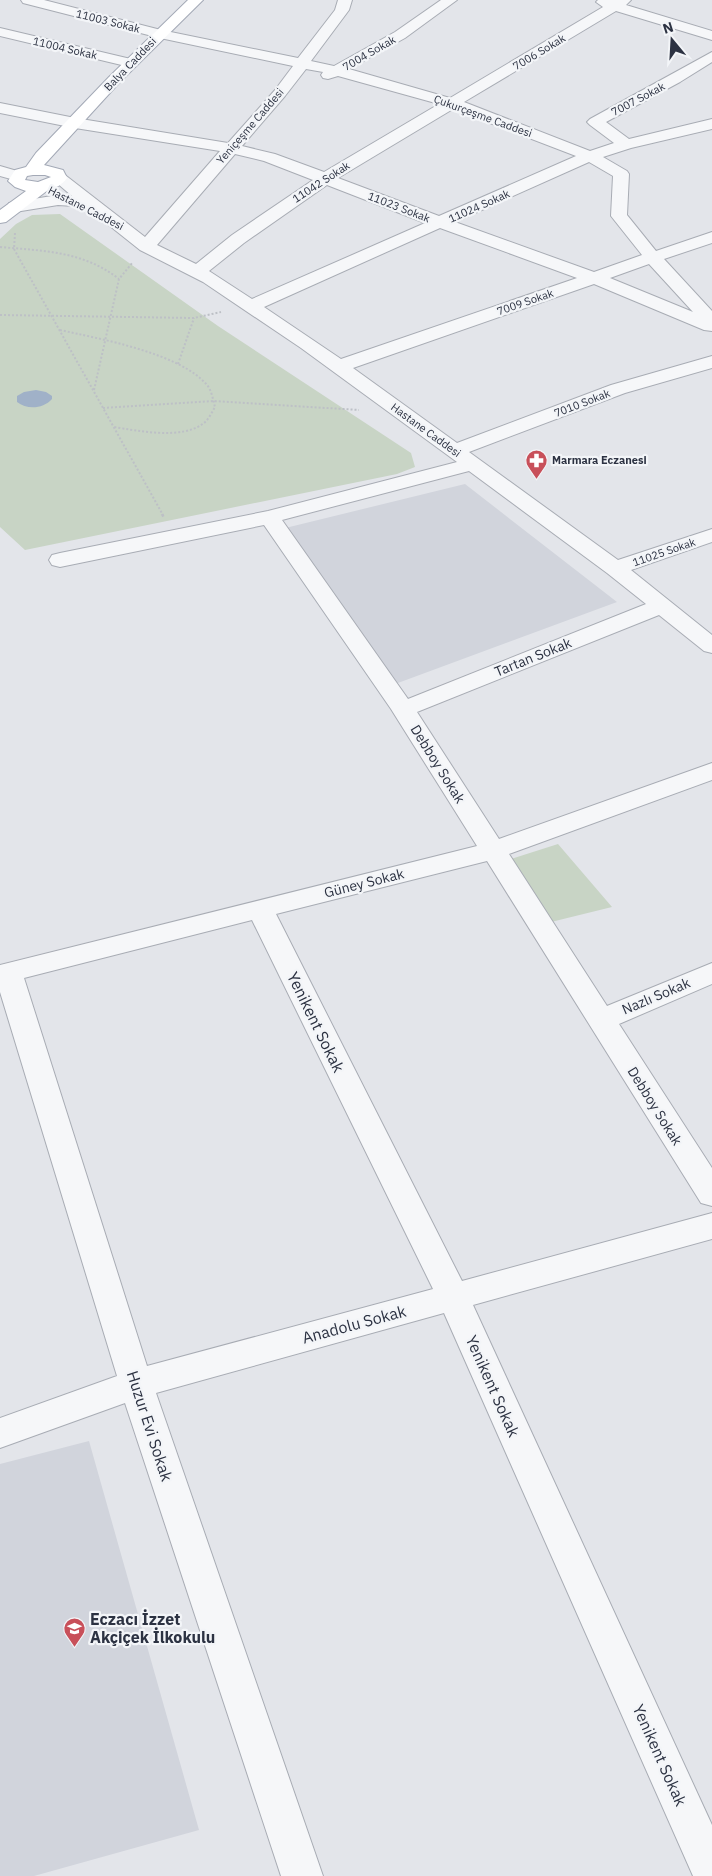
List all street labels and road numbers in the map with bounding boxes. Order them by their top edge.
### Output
street label: 11003 Sokak [74,6,142,36]
street label: 7006 Sokak [510,31,568,73]
street label: 7004 Sokak [340,32,398,74]
street label: 11004 Sokak [31,34,99,62]
street label: Balya Caddesi [101,34,159,94]
street label: 7007 Sokak [609,79,667,119]
street label: Yeniçeşme Caddesi [213,85,287,167]
street label: Çukurçeşme Caddesi [432,92,534,140]
street label: 11042 Sokak [290,158,352,206]
street label: Hastane Caddesi [46,183,126,233]
street label: 11024 Sokak [446,186,512,226]
street label: 11023 Sokak [366,189,432,225]
street label: 7009 Sokak [495,286,555,318]
street label: 7010 Sokak [552,386,612,420]
street label: Hastane Caddesi [388,400,464,460]
street label: 11025 Sokak [631,535,697,569]
street label: Tartan Sokak [492,633,575,681]
street label: Debboy Sokak [407,721,470,807]
street label: Güney Sokak [322,864,406,902]
street label: Yenikent Sokak [283,968,349,1076]
street label: Nazlı Sokak [619,973,694,1018]
street label: Debboy Sokak [624,1063,687,1149]
street label: Anadolu Sokak [300,1300,409,1347]
street label: Yenikent Sokak [462,1332,525,1441]
street label: Huzur Evi Sokak [123,1368,177,1484]
street label: Yenikent Sokak [629,1701,692,1810]

